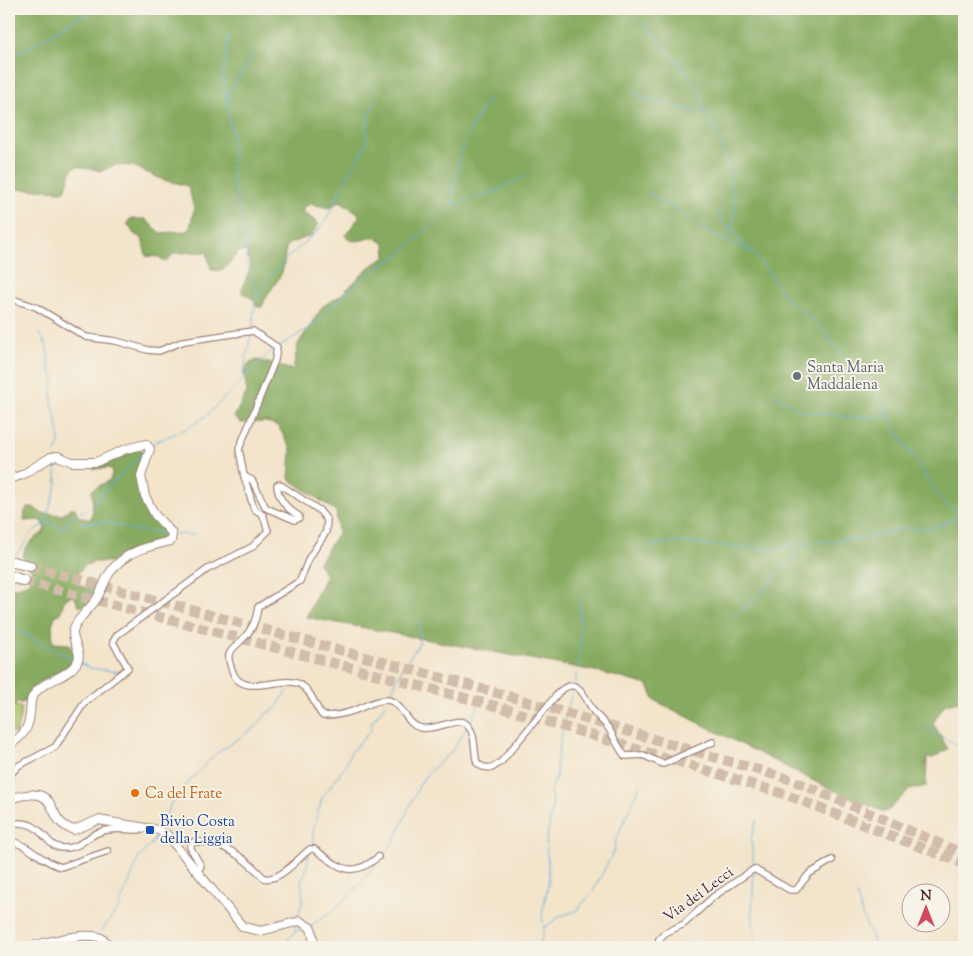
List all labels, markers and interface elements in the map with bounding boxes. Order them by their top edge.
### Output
place label: Santa Maria Maddalena [807,358,884,396]
marker: Santa Maria Maddalena [791,370,803,382]
place label: Ca del Frate [145,784,222,805]
marker: Ca del Frate [129,787,141,799]
place label: Bivio Costa della Liggia [160,812,235,850]
marker: Bivio Costa della Liggia [144,824,156,836]
street label: Via dei Lecci [659,863,738,928]
north arrow [900,884,950,934]
text: N [920,887,932,907]

